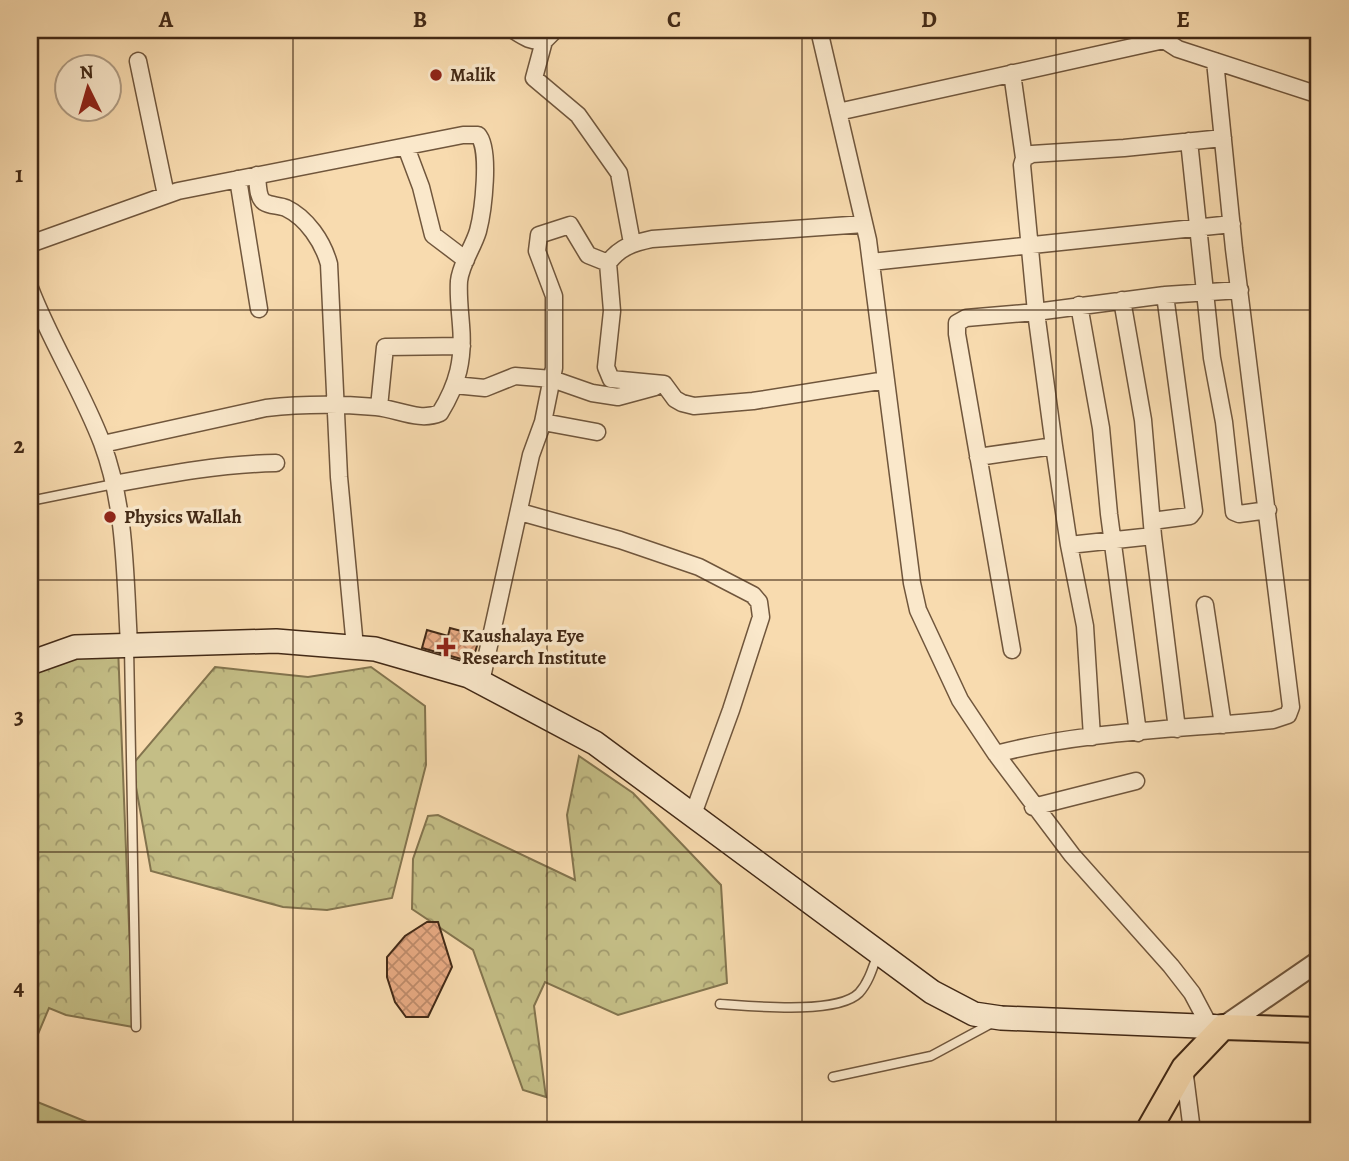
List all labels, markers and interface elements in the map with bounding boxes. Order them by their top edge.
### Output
text: A [158,4,174,35]
text: B [413,4,427,35]
text: C [667,4,681,35]
text: D [921,4,937,35]
text: E [1176,4,1190,35]
north arrow [52,52,122,122]
text: N [79,58,95,86]
place label: Malik [450,62,496,88]
marker: Malik [428,67,444,83]
text: 1 [15,159,23,190]
text: 2 [13,430,25,461]
place label: Physics Wallah [124,504,242,530]
marker: Physics Wallah [102,509,118,525]
place label: Kaushalaya Eye Research Institute [462,623,607,671]
marker: Kaushalaya Eye Research Institute [436,637,456,657]
text: 3 [14,701,24,732]
text: 4 [14,972,25,1003]

